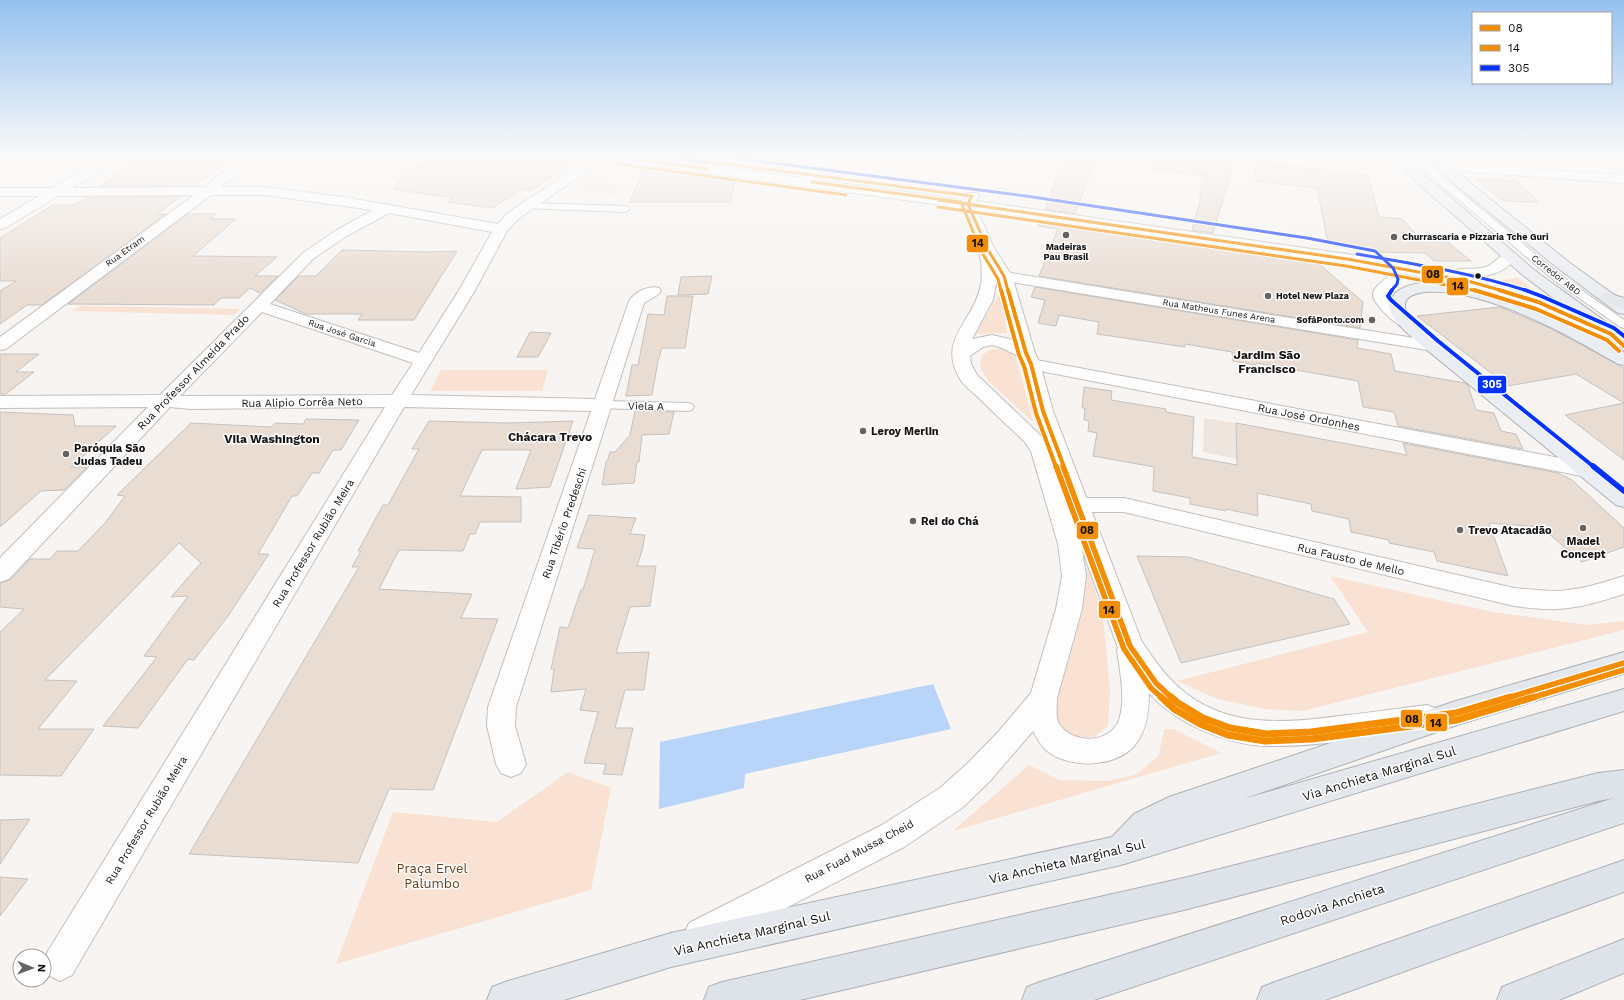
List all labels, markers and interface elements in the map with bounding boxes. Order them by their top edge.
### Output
legend [1472,12,1612,84]
text: 08 [1508,21,1523,35]
text: 14 [1508,41,1520,55]
text: 305 [1508,61,1529,75]
marker: Madeiras Pau Brasil [1061,230,1071,240]
marker: Churrascaria e Pizzaria Tche Guri [1389,232,1399,242]
place label: Churrascaria e Pizzaria Tche Guri [1402,232,1549,242]
street label: Rua Etram [103,233,147,269]
line badge: 14 [966,234,989,253]
text: 14 [972,237,984,250]
place label: Madeiras Pau Brasil [1044,242,1089,262]
street label: Corredor ABD [1529,253,1583,297]
line badge: 08 [1421,265,1444,284]
text: 08 [1426,268,1440,281]
unlabelled marker [1473,271,1483,281]
line badge: 14 [1446,277,1469,296]
text: 14 [1452,280,1464,293]
marker: Hotel New Plaza [1263,291,1273,301]
place label: Hotel New Plaza [1276,291,1350,301]
street label: Rua Matheus Funes Arena [1162,297,1276,325]
street label: Rua Professor Almeida Prado [135,312,252,433]
place label: SofáPonto.com [1297,315,1364,325]
marker: SofáPonto.com [1367,315,1377,325]
street label: Rua José Garcia [307,317,377,349]
district label: Jardim São Francisco [1234,348,1300,376]
line badge: 305 [1477,375,1507,394]
text: 305 [1482,378,1502,391]
street label: Rua Alipio Corrêa Neto [241,395,363,410]
street label: Viela A [628,400,664,413]
street label: Rua José Ordonhes [1257,401,1361,434]
place label: Leroy Merlin [871,425,939,438]
marker: Leroy Merlin [858,426,868,436]
district label: Chácara Trevo [508,430,592,444]
district label: Vila Washington [224,432,320,446]
place label: Paróquia São Judas Tadeu [74,442,146,468]
marker: Paróquia São Judas Tadeu [61,449,71,459]
street label: Rua Tibério Predeschi [539,466,590,580]
street label: Rua Professor Rubião Meira [270,477,357,610]
place label: Rei do Chá [921,515,979,528]
marker: Rei do Chá [908,516,918,526]
line badge: 08 [1076,521,1099,540]
marker: Madel Concept [1578,523,1588,533]
text: 08 [1080,524,1094,537]
place label: Trevo Atacadão [1468,524,1552,537]
marker: Trevo Atacadão [1455,525,1465,535]
place label: Madel Concept [1560,535,1606,561]
street label: Rua Fausto de Mello [1296,541,1406,578]
line badge: 14 [1098,600,1121,619]
text: 14 [1103,604,1115,617]
line badge: 08 [1400,709,1423,728]
text: 08 [1405,713,1419,726]
line badge: 14 [1425,713,1448,732]
text: 14 [1430,717,1442,730]
street label: Via Anchieta Marginal Sul [1301,743,1458,804]
street label: Rua Professor Rubião Meira [103,754,190,887]
street label: Rua Fuad Mussa Cheid [803,817,916,886]
street label: Via Anchieta Marginal Sul [988,836,1147,887]
park label: Praça Ervel Palumbo [396,861,468,891]
street label: Rodovia Anchieta [1278,880,1387,928]
street label: Via Anchieta Marginal Sul [673,908,832,959]
north arrow [12,948,52,988]
text: N [35,964,48,972]

